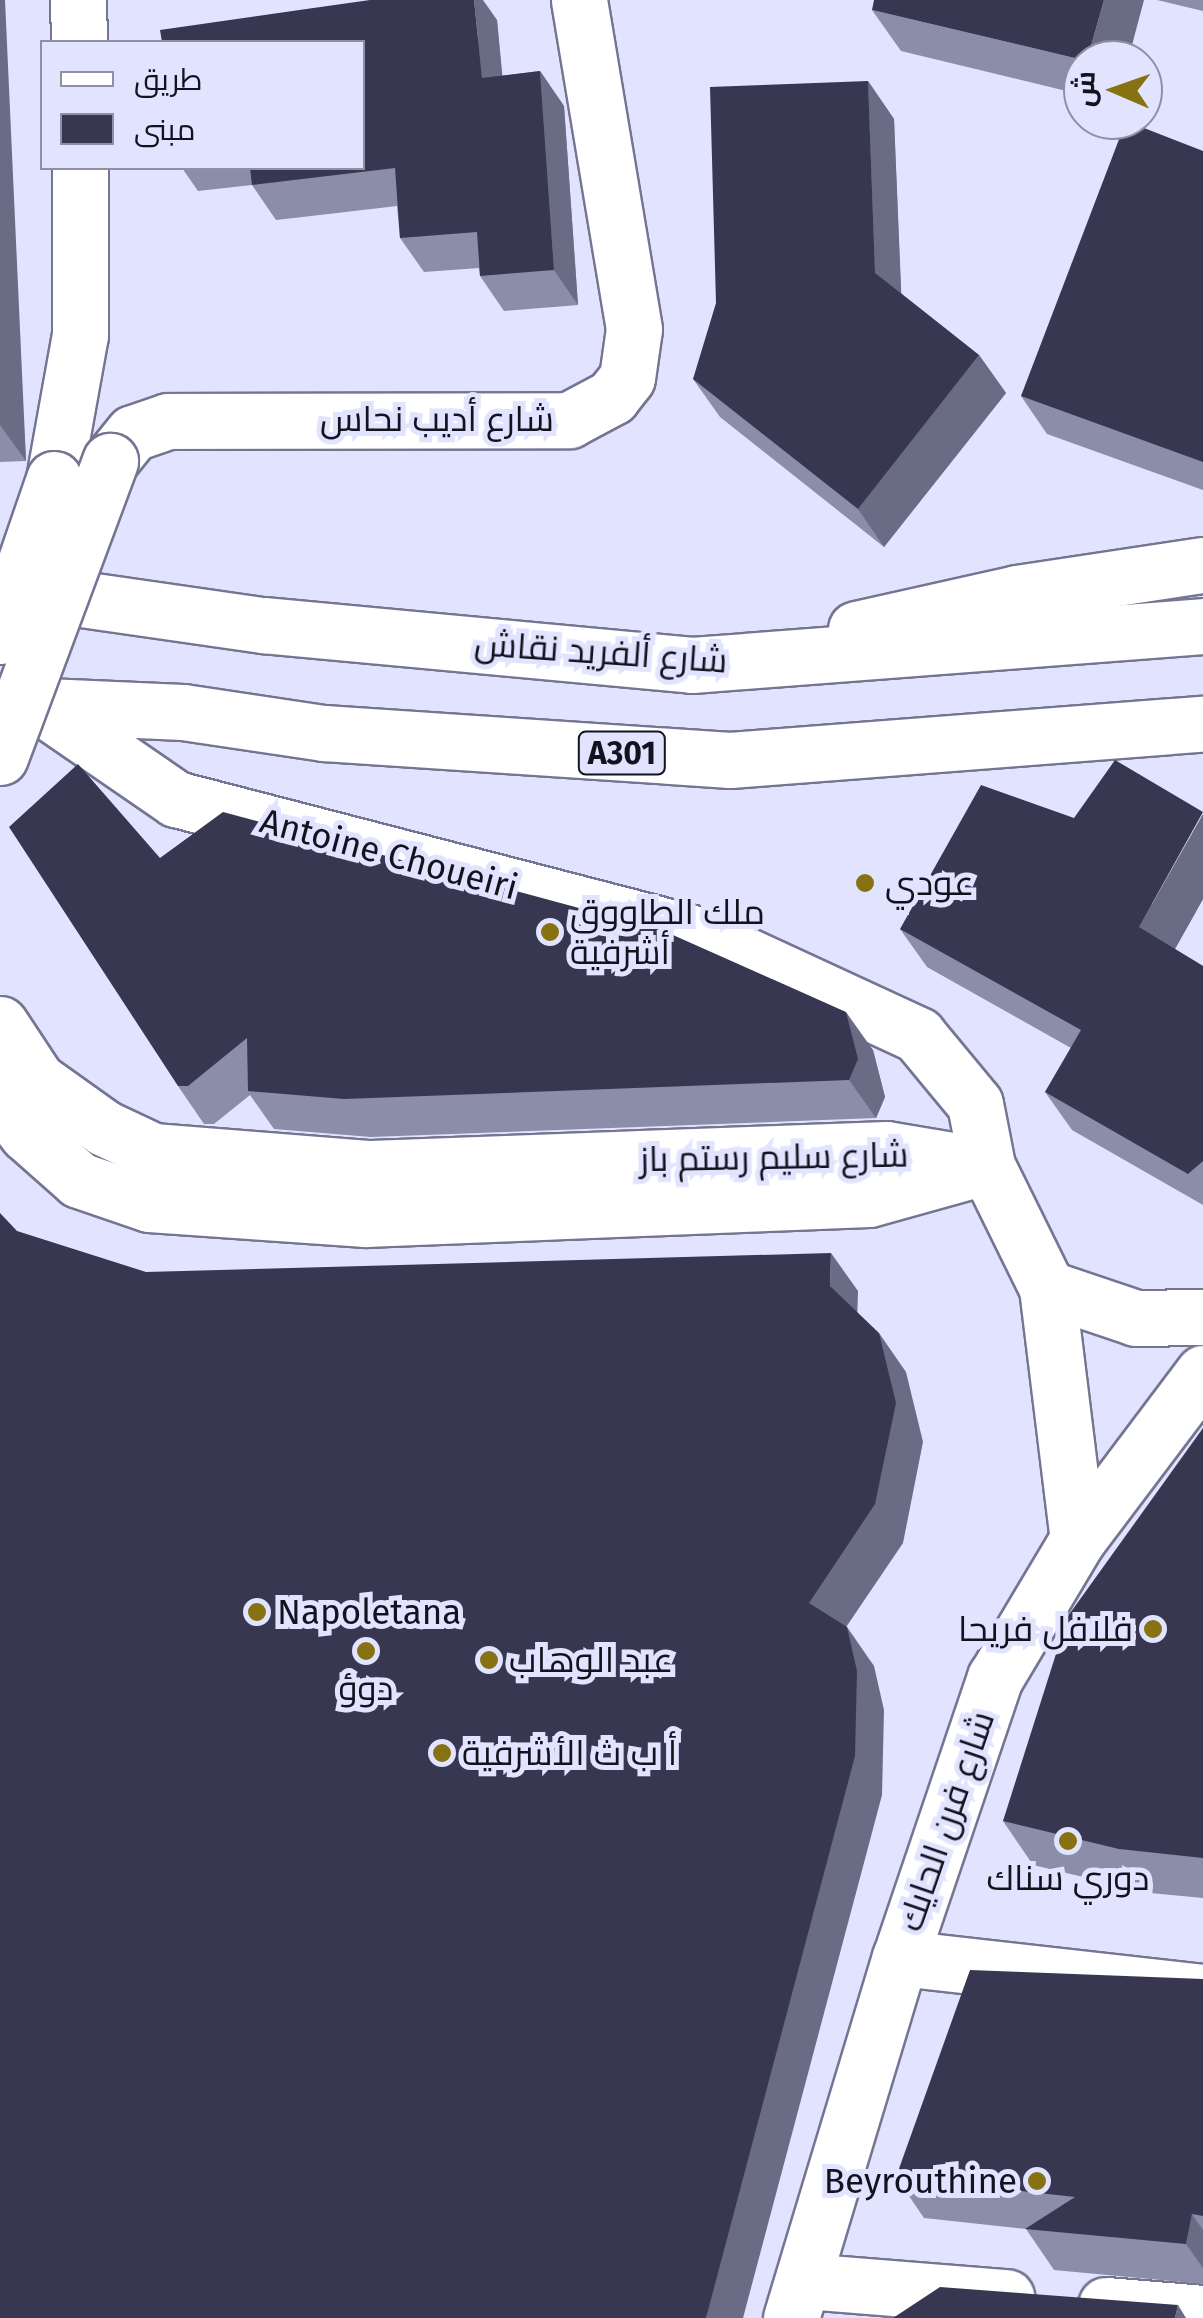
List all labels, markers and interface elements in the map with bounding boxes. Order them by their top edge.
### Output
legend [40,40,365,170]
north arrow [1063,40,1163,140]
text: طريق [134,62,203,98]
text: ش [1067,70,1102,108]
text: مبنى [134,112,195,148]
street label: شارع أديب نحاس [320,398,554,440]
street label: شارع ألفريد نقاش [473,622,729,682]
road number: A301 [577,726,667,780]
street label: Antoine Choueiri [256,799,522,909]
place label: عودي [885,862,974,904]
marker: عودي [854,872,876,894]
place label: ملك الطاووق أشرفية [570,891,765,973]
marker: ملك الطاووق أشرفية [539,921,561,943]
street label: شارع سليم رستم باز [639,1134,909,1180]
place label: Napoletana [277,1591,461,1633]
marker: Napoletana [246,1601,268,1623]
place label: فلافل فريحا [958,1608,1133,1650]
marker: فلافل فريحا [1142,1618,1164,1640]
place label: عبد الوهاب [509,1639,673,1681]
marker: دوؤ [355,1640,377,1662]
marker: عبد الوهاب [478,1649,500,1671]
place label: دوؤ [338,1667,394,1709]
street label: شارع فرن الحايك [889,1706,1003,1936]
place label: أ ب ث الأشرفية [462,1732,677,1774]
marker: أ ب ث الأشرفية [431,1742,453,1764]
marker: دوري سناك [1057,1830,1079,1852]
place label: دوري سناك [987,1857,1149,1899]
place label: Beyrouthine [824,2160,1017,2202]
marker: Beyrouthine [1026,2170,1048,2192]

